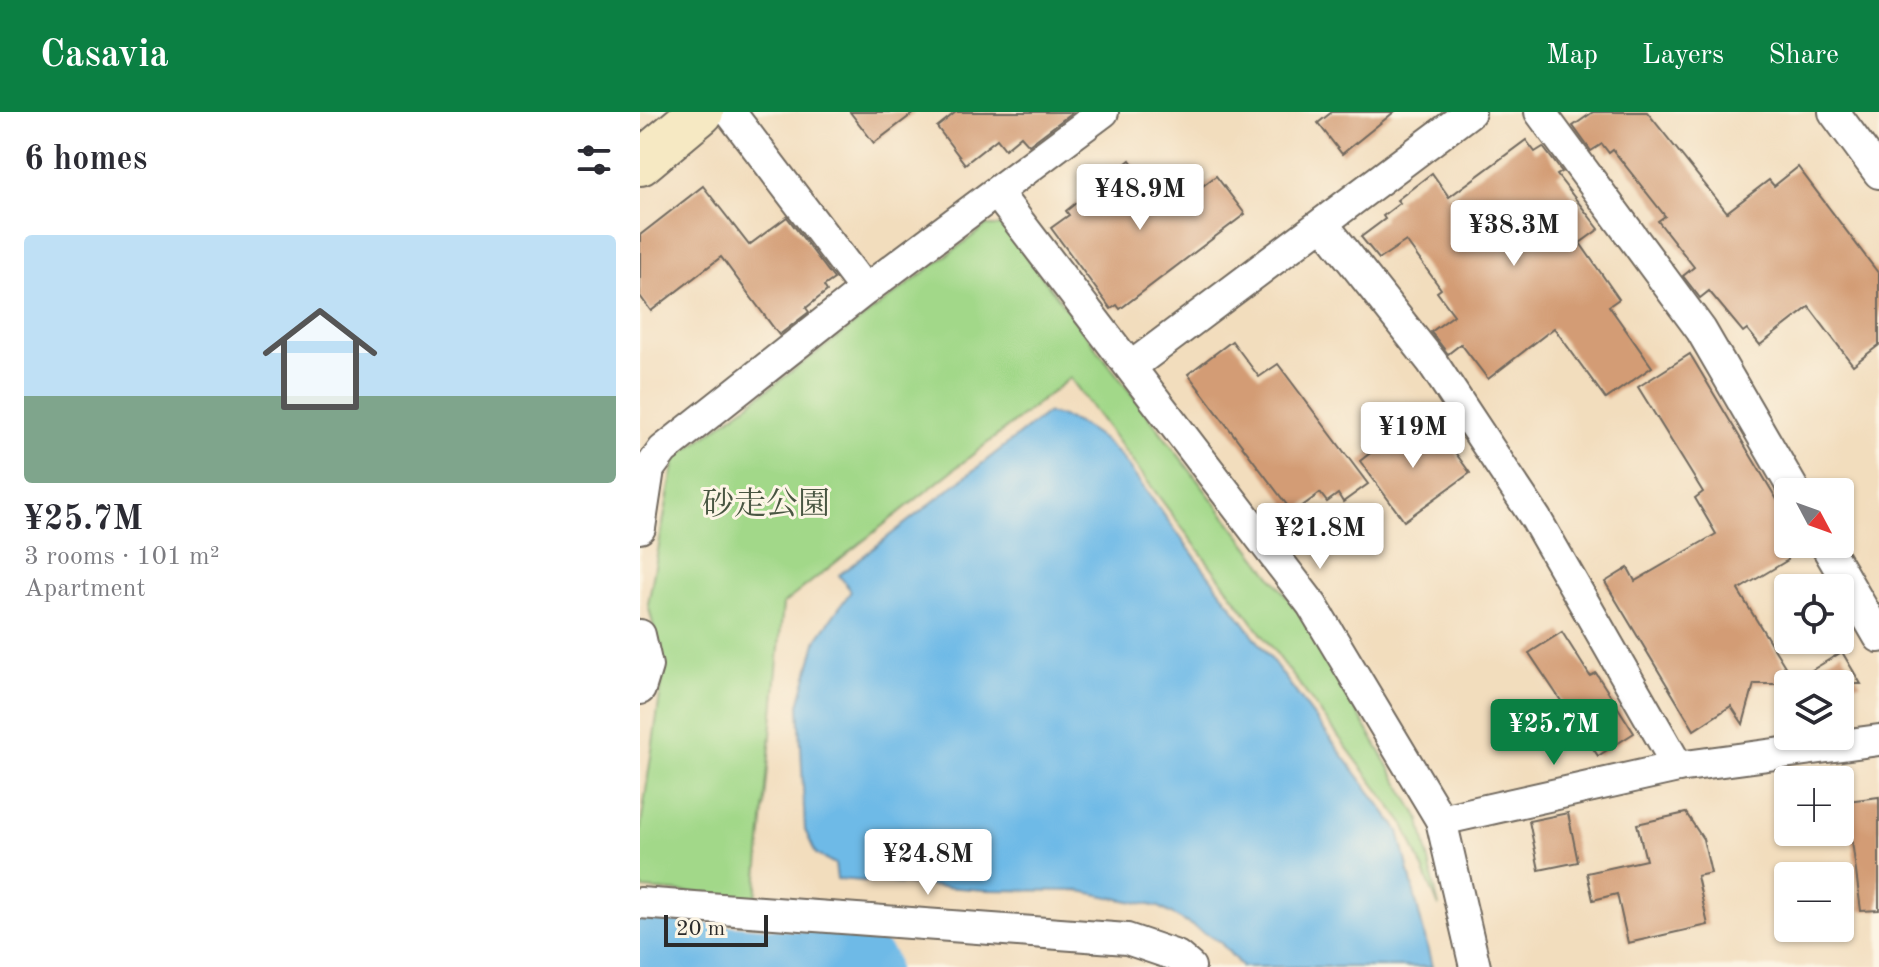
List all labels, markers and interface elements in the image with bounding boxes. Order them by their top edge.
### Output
text: Casavia [40,37,169,75]
text: Map [1546,42,1598,70]
text: Layers [1642,42,1724,70]
text: Share [1768,42,1839,70]
icon: filters [572,138,616,182]
text: 6 homes [24,143,147,177]
pin: ¥48.9M [1075,164,1205,232]
text: ¥48.9M [1095,177,1185,203]
pin: ¥38.3M [1449,200,1579,268]
text: ¥38.3M [1469,213,1559,239]
icon: home [248,287,392,431]
pin: ¥19M [1366,402,1460,470]
text: ¥19M [1379,415,1447,441]
north arrow [1774,478,1854,558]
map controls [1774,478,1854,942]
park label: 砂走公園 [702,487,830,522]
text: ¥25.7M [24,503,143,537]
pin: ¥21.8M [1255,503,1385,571]
text: ¥21.8M [1275,516,1365,542]
text: 3 rooms · 101 m² [24,544,220,570]
button: locate [1774,574,1854,654]
text: Apartment [24,576,146,602]
button: layers [1774,670,1854,750]
pin: ¥25.7M [1489,699,1619,767]
text: ¥25.7M [1509,712,1599,738]
button: + [1774,766,1854,846]
pin: ¥24.8M [863,829,993,897]
text: ¥24.8M [883,842,973,868]
button: − [1774,862,1854,942]
scale bar [664,911,768,947]
text: 20 m [676,918,725,940]

